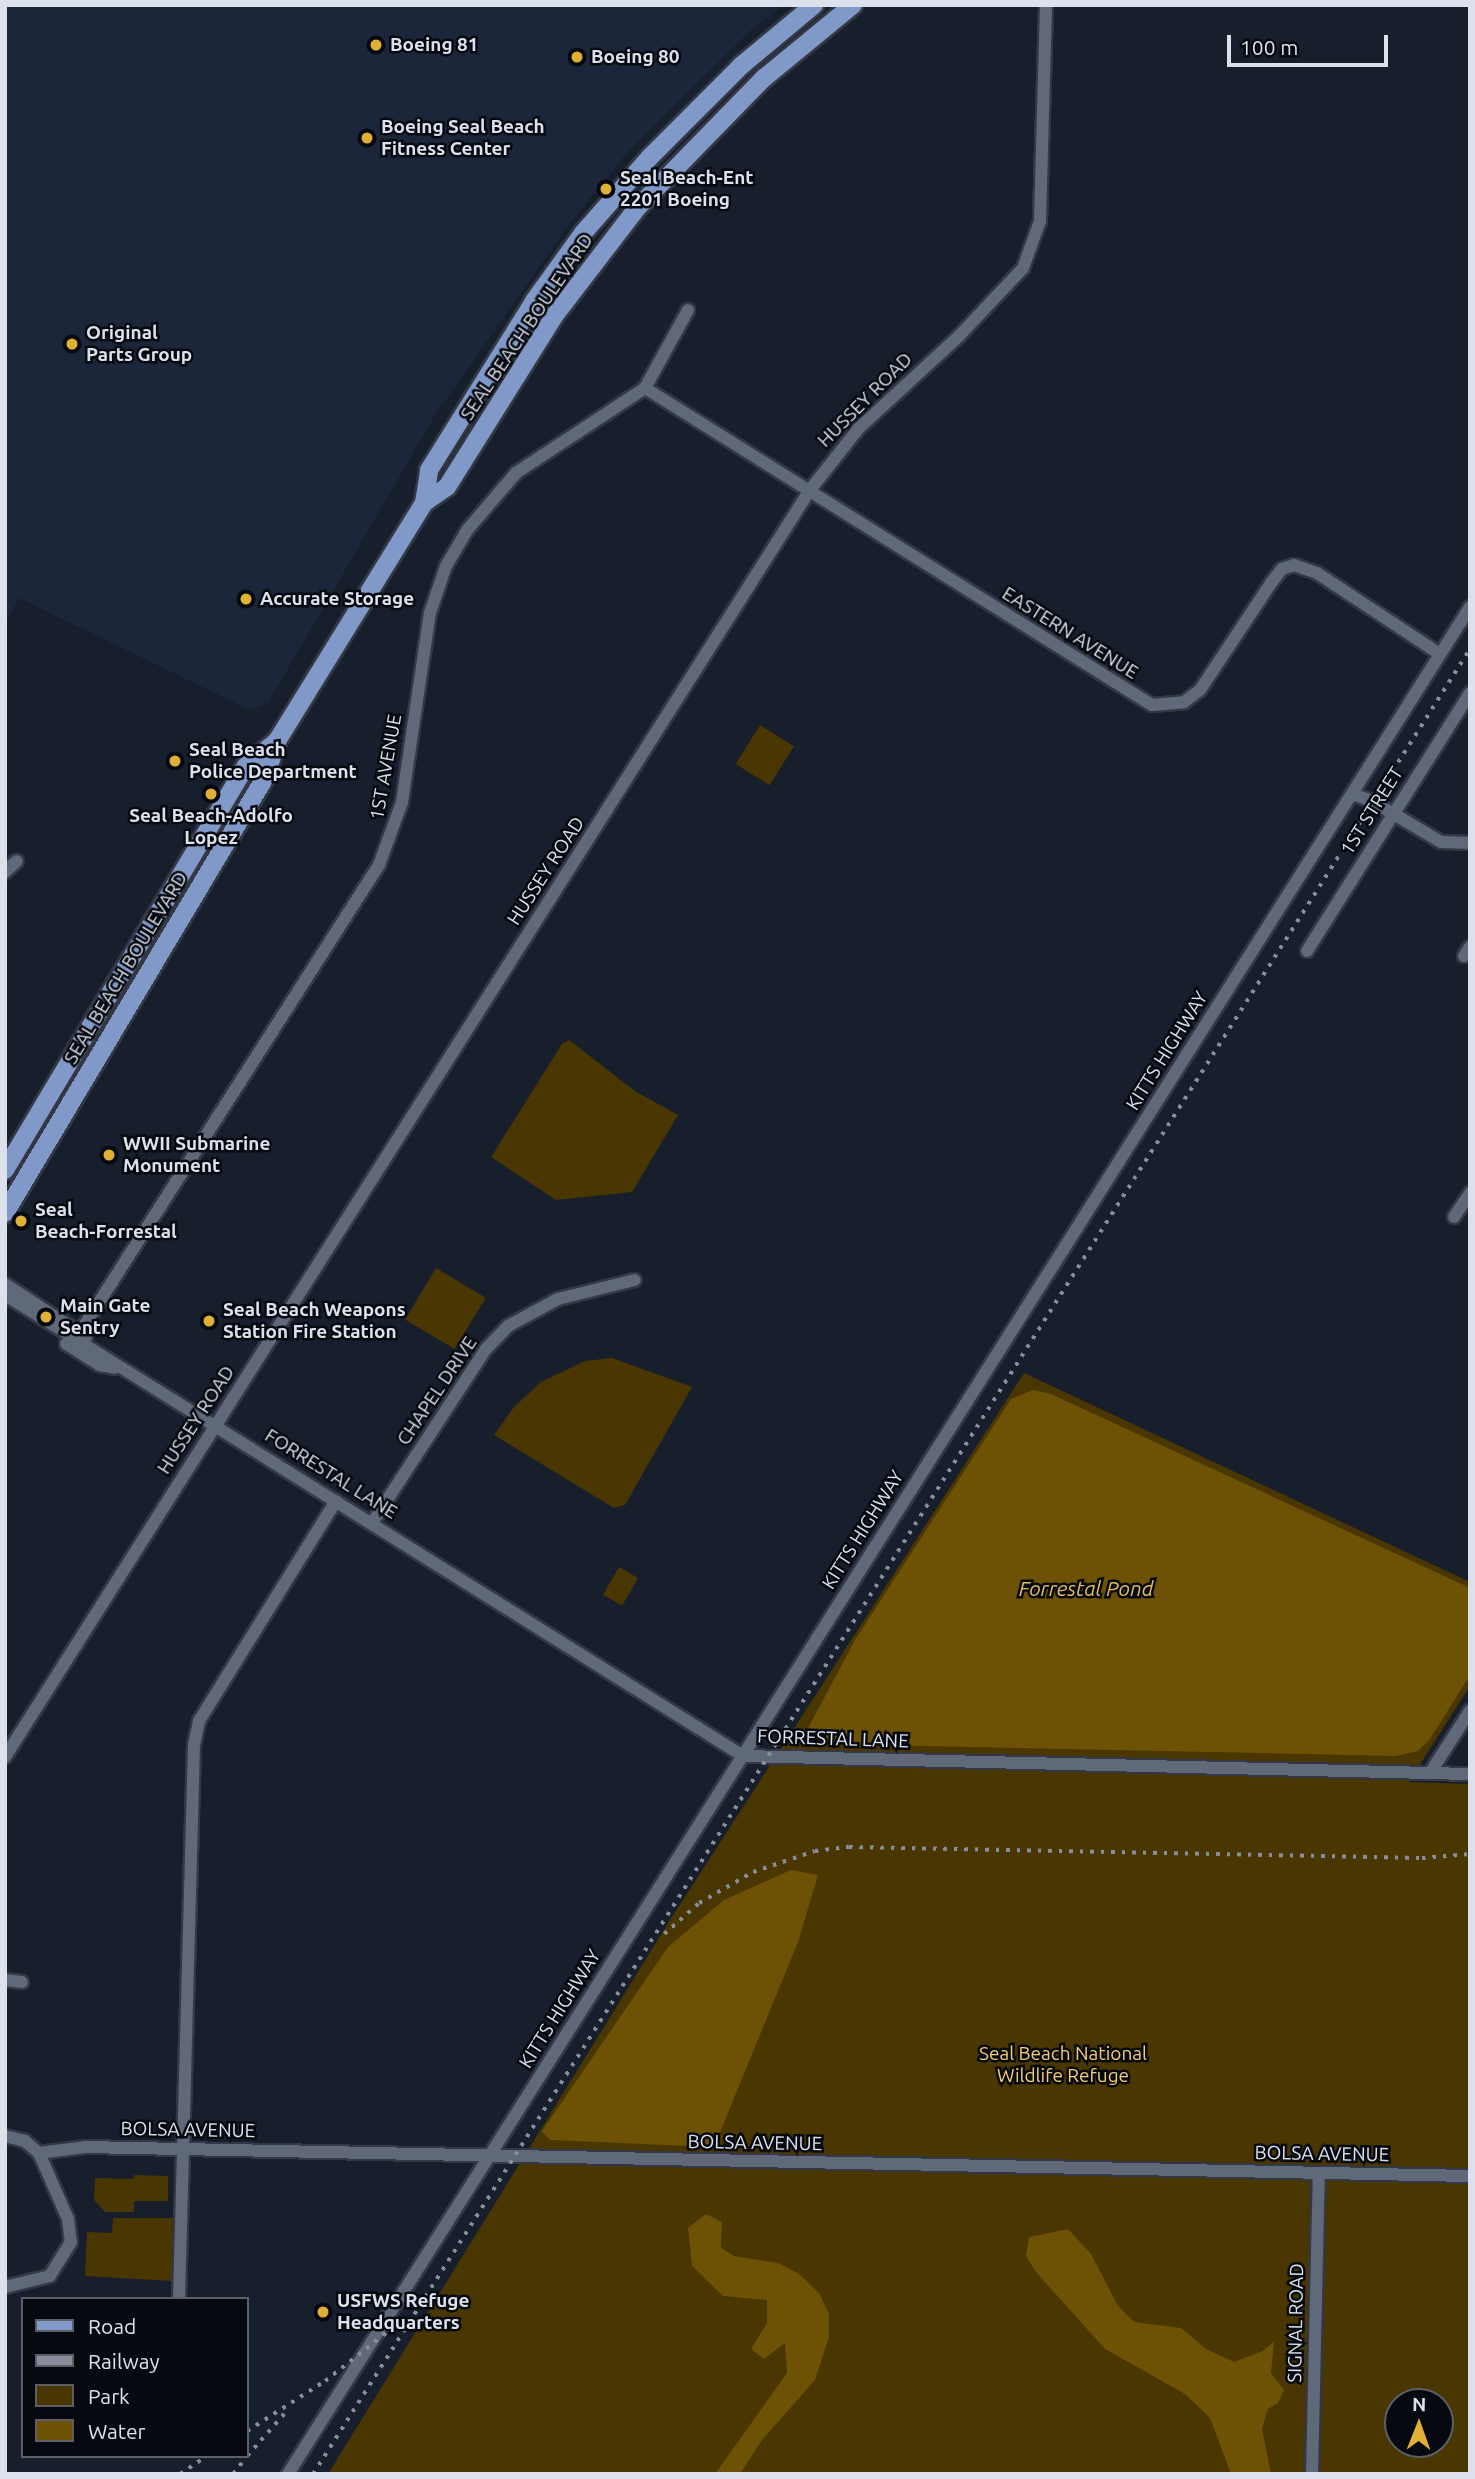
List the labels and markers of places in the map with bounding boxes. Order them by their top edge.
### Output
place label: Boeing 81 [390,34,479,56]
marker: Boeing 81 [368,37,384,53]
place label: Boeing 80 [591,46,680,68]
marker: Boeing 80 [569,49,585,65]
place label: Boeing Seal Beach Fitness Center [381,116,545,160]
marker: Boeing Seal Beach Fitness Center [359,130,375,146]
place label: Seal Beach-Ent 2201 Boeing [620,167,753,211]
marker: Seal Beach-Ent 2201 Boeing [598,181,614,197]
place label: Original Parts Group [86,322,192,366]
marker: Original Parts Group [64,336,80,352]
place label: Accurate Storage [260,588,414,610]
marker: Accurate Storage [238,591,254,607]
place label: Seal Beach Police Department [189,739,357,783]
marker: Seal Beach Police Department [167,753,183,769]
marker: Seal Beach-Adolfo Lopez [203,786,219,802]
place label: Seal Beach-Adolfo Lopez [129,805,293,849]
place label: WWII Submarine Monument [123,1133,270,1177]
marker: WWII Submarine Monument [101,1147,117,1163]
place label: Seal Beach-Forrestal [35,1199,177,1243]
marker: Seal Beach-Forrestal [13,1213,29,1229]
place label: Main Gate Sentry [60,1295,150,1339]
place label: Seal Beach Weapons Station Fire Station [223,1299,406,1343]
marker: Main Gate Sentry [38,1309,54,1325]
marker: Seal Beach Weapons Station Fire Station [201,1313,217,1329]
place label: USFWS Refuge Headquarters [337,2290,469,2334]
marker: USFWS Refuge Headquarters [315,2304,331,2320]

